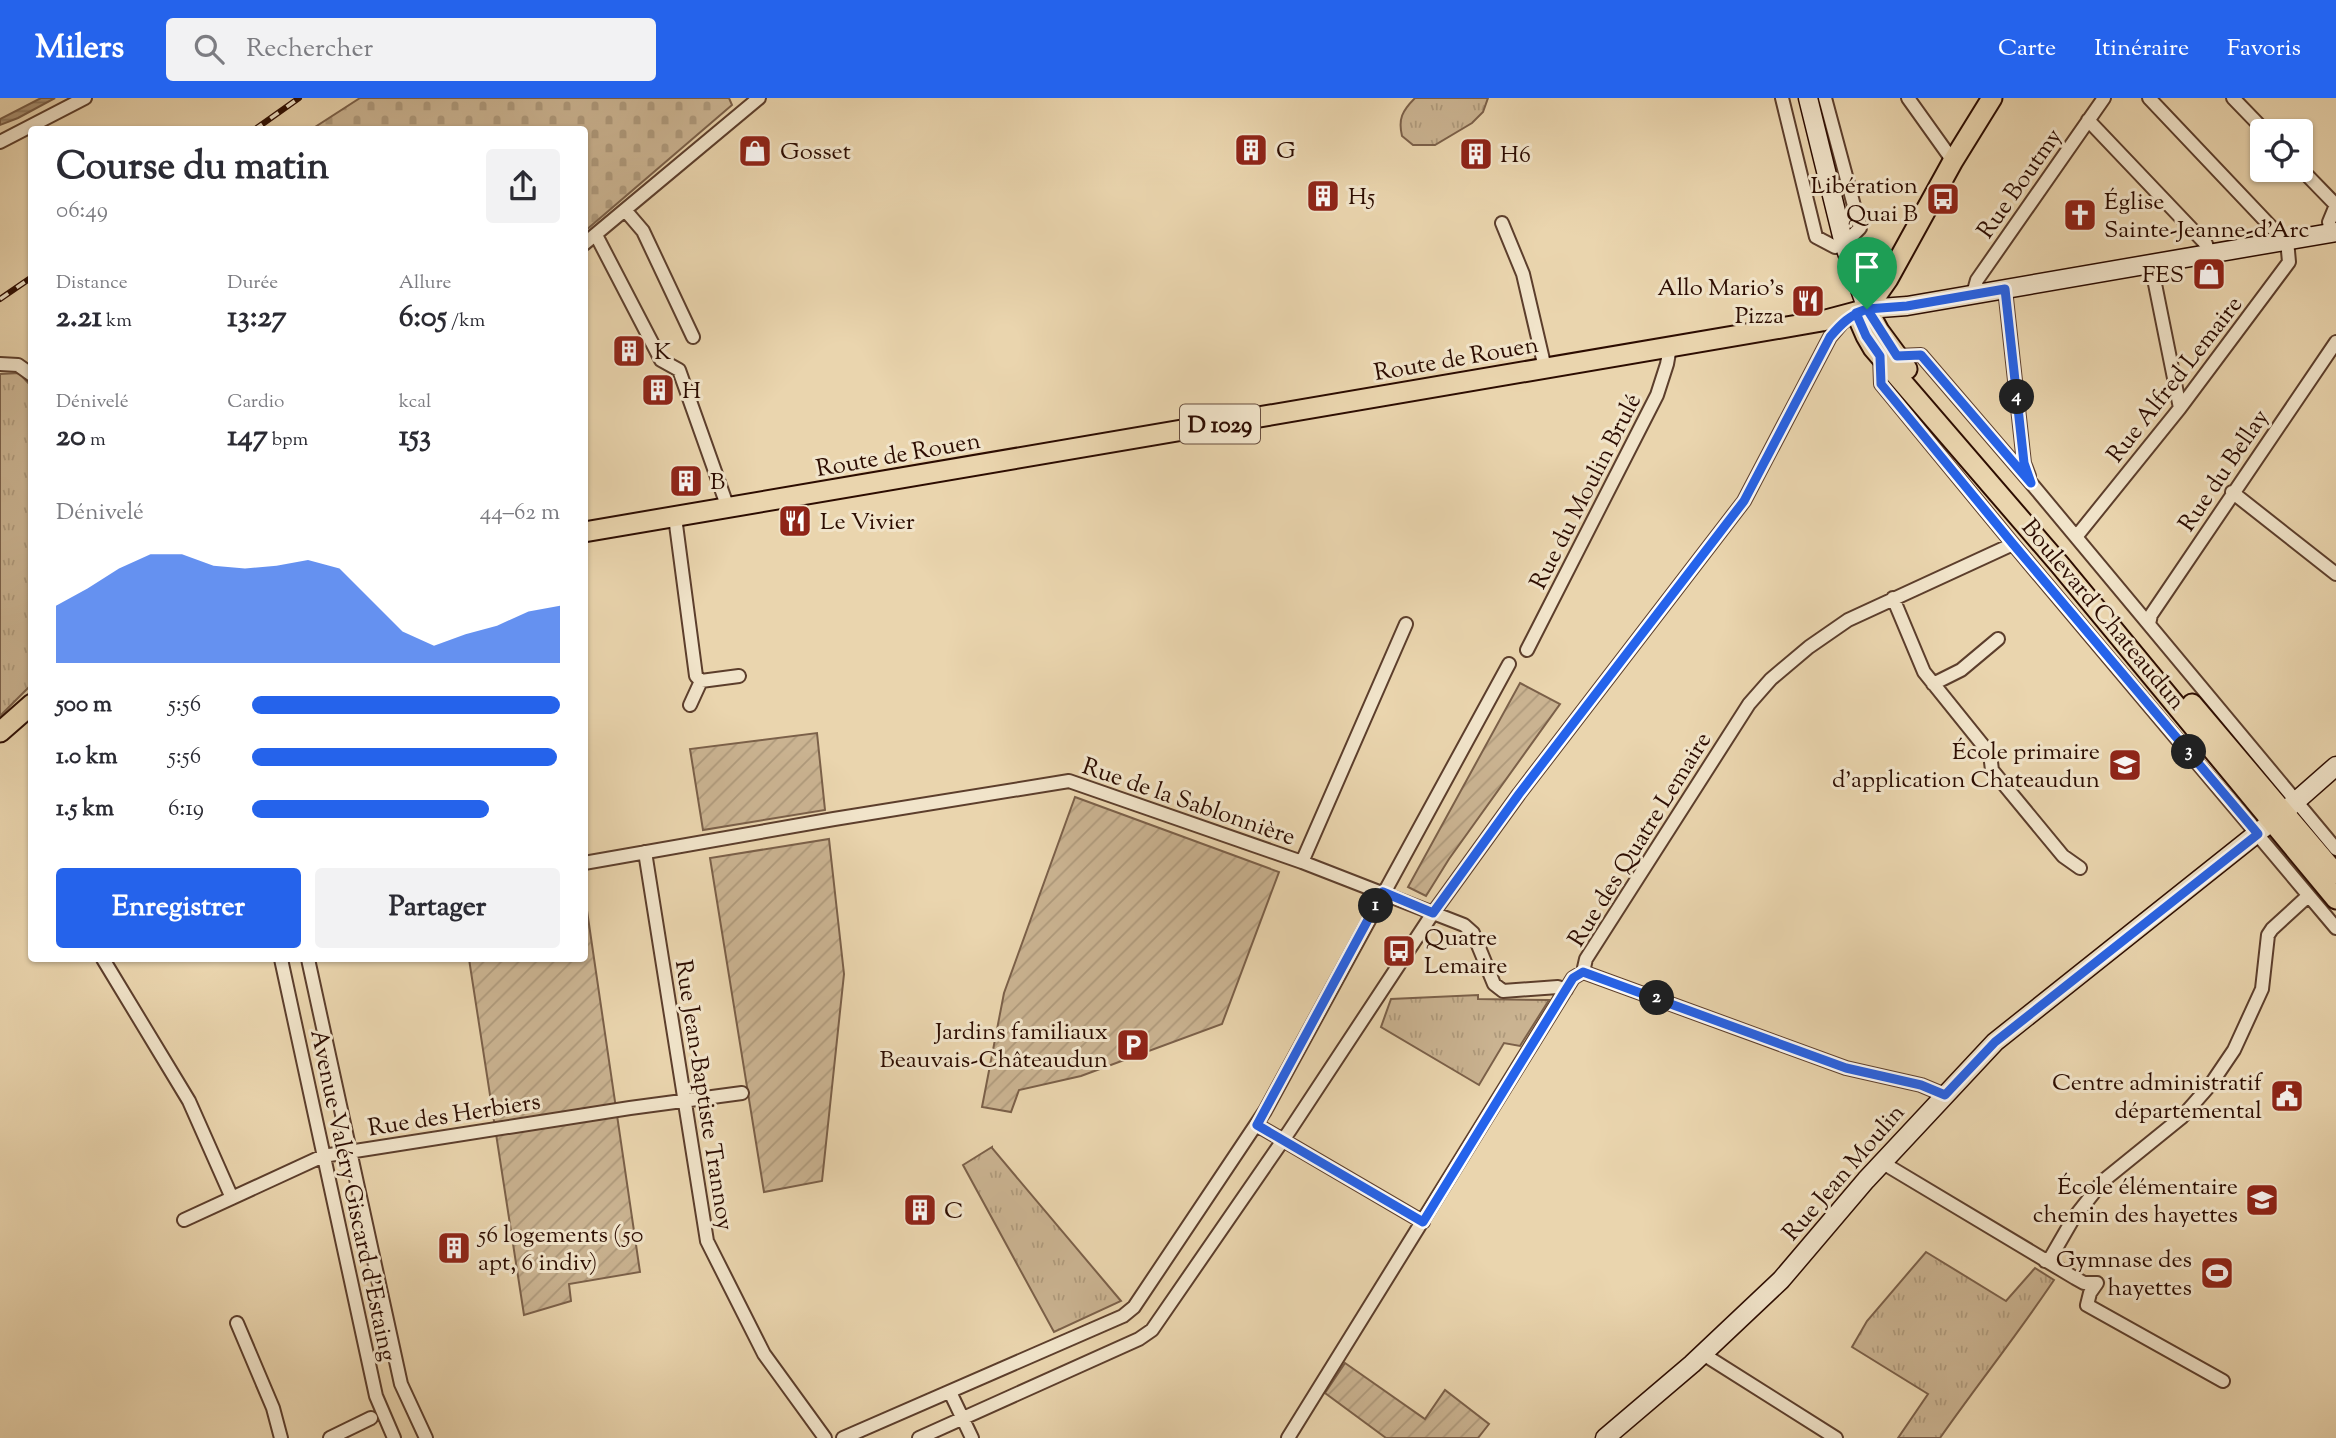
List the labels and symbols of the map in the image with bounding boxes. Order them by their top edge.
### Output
street label: Rue Boutmy [1970,122,2071,246]
building icon: G [1232,131,1270,169]
shop icon: Gosset [736,132,774,170]
place label: G [1276,135,1296,169]
building icon: H6 [1457,135,1495,173]
place label: Gosset [780,136,851,170]
place label: H6 [1500,139,1531,173]
place label: Libération Quai B [1811,170,1918,232]
building icon: H5 [1304,177,1342,215]
bus stop icon: Libération Quai B [1924,180,1962,218]
place label: H5 [1348,181,1375,215]
place label: Église Sainte-Jeanne-d'Arc [2104,186,2310,248]
church icon: Église Sainte-Jeanne-d'Arc [2061,196,2099,234]
pin [1837,237,1897,309]
shop icon: FES [2190,255,2228,293]
place label: FES [2142,259,2184,293]
place label: Allo Mario's Pizza [1657,272,1784,334]
restaurant icon: Allo Mario's Pizza [1789,282,1827,320]
street label: Rue Alfred Lemaire [2100,290,2252,471]
street label: Route de Rouen [1371,329,1541,391]
building icon: K [610,332,648,370]
place label: K [654,336,671,370]
building icon: H [639,371,677,409]
place label: H [682,375,701,409]
pin: 4 [2000,380,2035,414]
street label: Rue du Moulin Brulé [1523,388,1651,596]
street label: Rue du Bellay [2171,403,2278,539]
road number: D 1029 [1180,404,1260,444]
street label: Route de Rouen [813,425,983,487]
building icon: B [667,462,705,500]
place label: B [710,466,725,500]
restaurant icon: Le Vivier [776,502,814,540]
place label: Le Vivier [820,506,915,540]
street label: Boulevard Chateaudun [2012,512,2193,718]
street label: Rue des Quatre Lemaire [1561,726,1721,954]
pin: 3 [2172,734,2206,770]
place label: École primaire d'application Chateaudun [1832,736,2100,798]
school or university icon: École primaire d'application Chateaudun [2106,746,2144,784]
street label: Rue de la Sablonnière [1077,750,1299,855]
pin: 1 [1358,888,1394,924]
place label: Quatre Lemaire [1424,922,1507,984]
bus stop icon: Quatre Lemaire [1380,932,1418,970]
street label: Rue Jean-Baptiste Trannoy [665,958,741,1233]
pin: 2 [1640,981,1674,1016]
place label: Jardins familiaux Beauvais-Châteaudun [880,1016,1108,1078]
street label: Avenue Valéry Giscard d'Estaing [300,1026,404,1365]
parking icon: Jardins familiaux Beauvais-Châteaudun [1114,1026,1152,1064]
place label: Centre administratif départemental [2052,1067,2264,1129]
public building icon: Centre administratif départemental [2268,1077,2306,1115]
street label: Rue des Herbiers [366,1086,543,1146]
street label: Rue Jean Moulin [1775,1097,1914,1249]
place label: École élémentaire chemin des hayettes [2033,1171,2238,1233]
school or university icon: École élémentaire chemin des hayettes [2243,1181,2281,1219]
building icon: C [901,1191,939,1229]
place label: C [944,1195,963,1229]
place label: 56 logements (50 apt, 6 indiv) [476,1219,643,1281]
building icon: 56 logements (50 apt, 6 indiv) [435,1229,473,1267]
place label: Gymnase des hayettes [2056,1244,2192,1306]
sports icon: Gymnase des hayettes [2198,1254,2236,1292]

